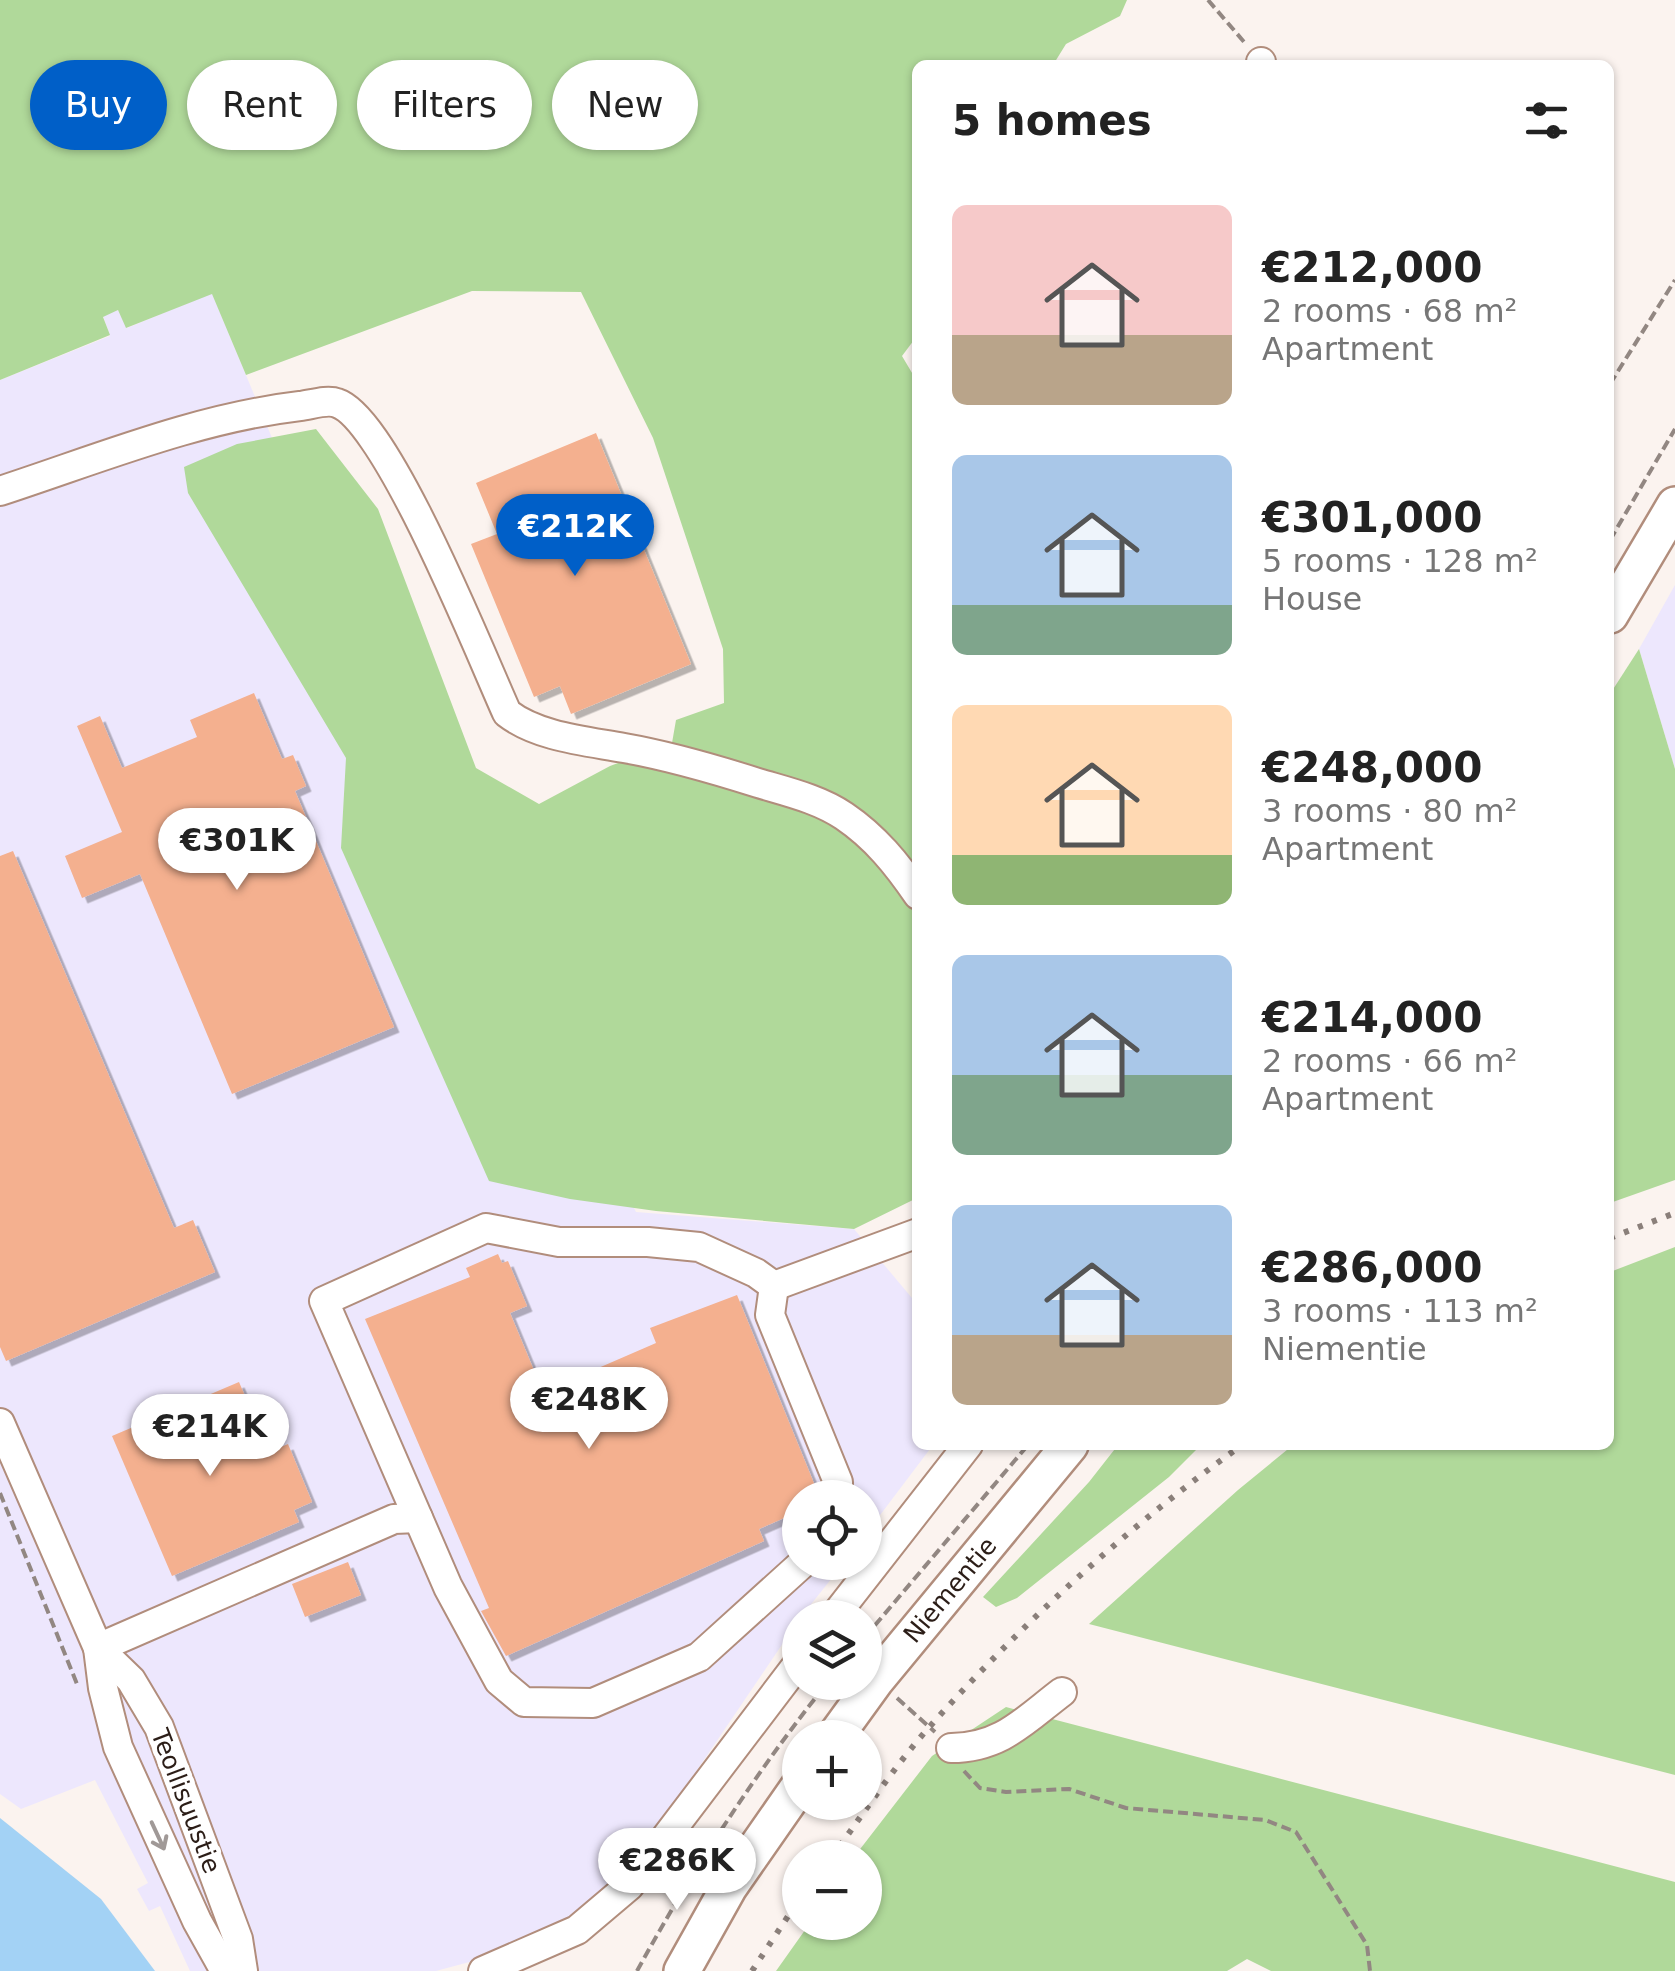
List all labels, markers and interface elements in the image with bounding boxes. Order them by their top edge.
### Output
chip: Buy [30,60,167,150]
chip: Rent [187,60,337,150]
chip: Filters [357,60,532,150]
chip: New [552,60,698,150]
icon: filters [1519,93,1574,148]
text: 5 homes [952,96,1152,145]
text: €212,000 [1262,243,1483,292]
icon: home [1032,245,1152,365]
text: 2 rooms · 68 m² [1262,292,1517,330]
text: Apartment [1262,330,1433,368]
text: €301,000 [1262,493,1483,542]
pin: €212K [505,494,645,579]
icon: home [1032,495,1152,615]
text: €212K [518,507,632,545]
text: 5 rooms · 128 m² [1262,542,1538,580]
text: House [1262,580,1362,618]
text: €248,000 [1262,743,1483,792]
icon: home [1032,745,1152,865]
text: 3 rooms · 80 m² [1262,792,1517,830]
pin: €301K [167,808,307,893]
text: €301K [180,821,294,859]
text: Apartment [1262,830,1433,868]
text: €214,000 [1262,993,1483,1042]
icon: home [1032,995,1152,1115]
text: 2 rooms · 66 m² [1262,1042,1517,1080]
text: Apartment [1262,1080,1433,1118]
text: €286,000 [1262,1243,1483,1292]
icon: home [1032,1245,1152,1365]
text: 3 rooms · 113 m² [1262,1292,1538,1330]
text: Niementie [1262,1330,1427,1368]
pin: €248K [519,1367,659,1452]
text: €248K [532,1380,646,1418]
pin: €214K [140,1394,280,1479]
text: €214K [153,1407,267,1445]
map controls [782,1480,882,1940]
button: locate [782,1480,882,1580]
street label: Niementie [898,1531,1002,1649]
button: layers [782,1600,882,1700]
button: + [782,1720,882,1820]
street label: Teollisuustie [145,1724,227,1877]
one-way arrow [149,1820,168,1850]
pin: €286K [607,1828,747,1913]
button: − [782,1840,882,1940]
text: €286K [620,1841,734,1879]

